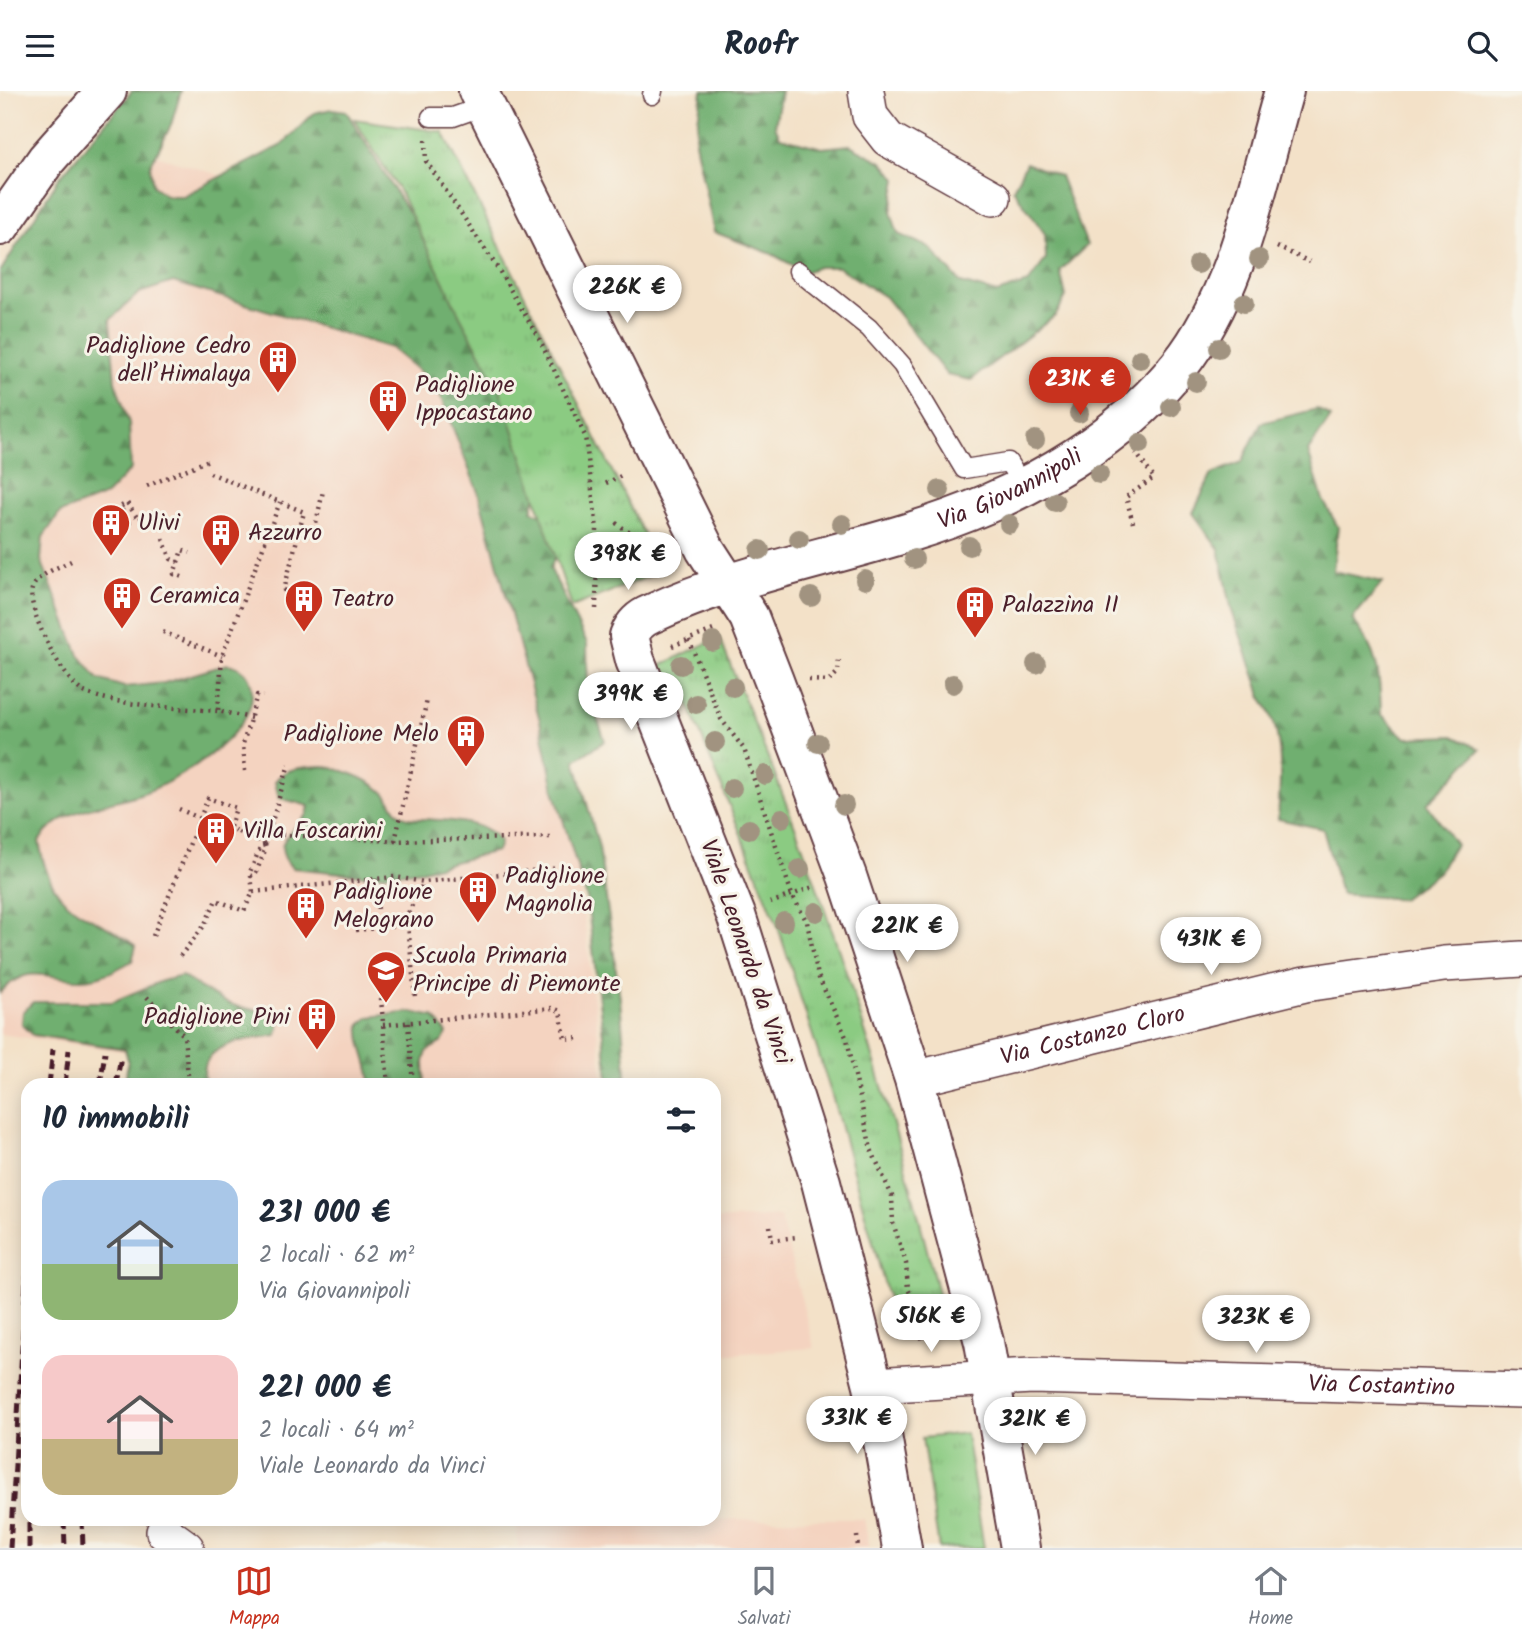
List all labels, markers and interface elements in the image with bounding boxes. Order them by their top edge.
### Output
text: Roofr [724,20,798,71]
icon: menu [21,27,59,65]
icon: search [1463,27,1501,65]
pin: 226K € [570,265,684,325]
text: 226K € [589,270,665,306]
place label: Padiglione Cedro dell’Himalaya [86,327,251,394]
building icon: Padiglione Cedro dell’Himalaya [257,339,299,394]
pin: 231K € [1023,357,1137,417]
text: 231K € [1045,362,1115,398]
place label: Padiglione Ippocastano [415,366,533,433]
building icon: Padiglione Ippocastano [367,378,409,433]
street label: Via Giovannipoli [932,437,1092,541]
building icon: Ulivi [90,502,132,557]
place label: Ulivi [138,504,181,543]
building icon: Azzurro [200,512,242,567]
place label: Azzurro [248,514,322,553]
pin: 398K € [571,533,685,592]
text: 398K € [590,537,666,573]
building icon: Ceramica [101,575,143,630]
place label: Ceramica [149,577,240,616]
building icon: Teatro [283,578,325,633]
place label: Teatro [331,580,394,619]
building icon: Palazzina II [954,584,996,639]
place label: Palazzina II [1002,586,1119,625]
pin: 399K € [574,673,688,732]
text: 399K € [594,677,668,713]
building icon: Padiglione Melo [445,713,487,768]
place label: Padiglione Melo [283,715,439,754]
building icon: Villa Foscarini [195,810,237,865]
place label: Villa Foscarini [243,812,383,851]
street label: Viale Leonardo da Vinci [688,834,802,1071]
place label: Padiglione Magnolia [505,857,605,924]
building icon: Padiglione Magnolia [457,869,499,924]
place label: Padiglione Melograno [333,873,434,940]
building icon: Padiglione Melograno [285,885,327,940]
pin: 221K € [850,905,964,964]
text: 221K € [871,909,943,945]
pin: 431K € [1154,917,1268,977]
text: 431K € [1176,922,1246,958]
place label: Scuola Primaria Principe di Piemonte [413,937,621,1004]
school or university icon: Scuola Primaria Principe di Piemonte [365,949,407,1004]
street label: Via Costanzo Cloro [996,994,1189,1077]
building icon: Padiglione Pini [296,996,338,1051]
place label: Padiglione Pini [144,998,291,1037]
text: 10 immobili [42,1096,189,1144]
icon: filters [662,1101,700,1139]
text: 231 000 € [259,1190,390,1238]
icon: home [98,1208,182,1292]
text: 2 locali · 62 m² [259,1238,414,1274]
text: Via Giovannipoli [259,1274,410,1310]
pin: 516K € [874,1295,988,1354]
pin: 323K € [1199,1295,1313,1355]
text: 516K € [897,1299,965,1335]
text: 323K € [1218,1300,1294,1336]
street label: Via Costantino [1308,1364,1456,1408]
text: 221 000 € [259,1365,391,1413]
icon: home [98,1383,182,1467]
pin: 331K € [800,1397,914,1456]
pin: 321K € [978,1397,1092,1457]
text: 331K € [822,1401,892,1437]
text: 321K € [1000,1402,1070,1438]
text: 2 locali · 64 m² [259,1413,414,1449]
text: Viale Leonardo da Vinci [259,1449,485,1485]
tab: Mappa [229,1562,280,1634]
tab: Salvati [738,1562,790,1634]
tab: Home [1248,1562,1293,1634]

